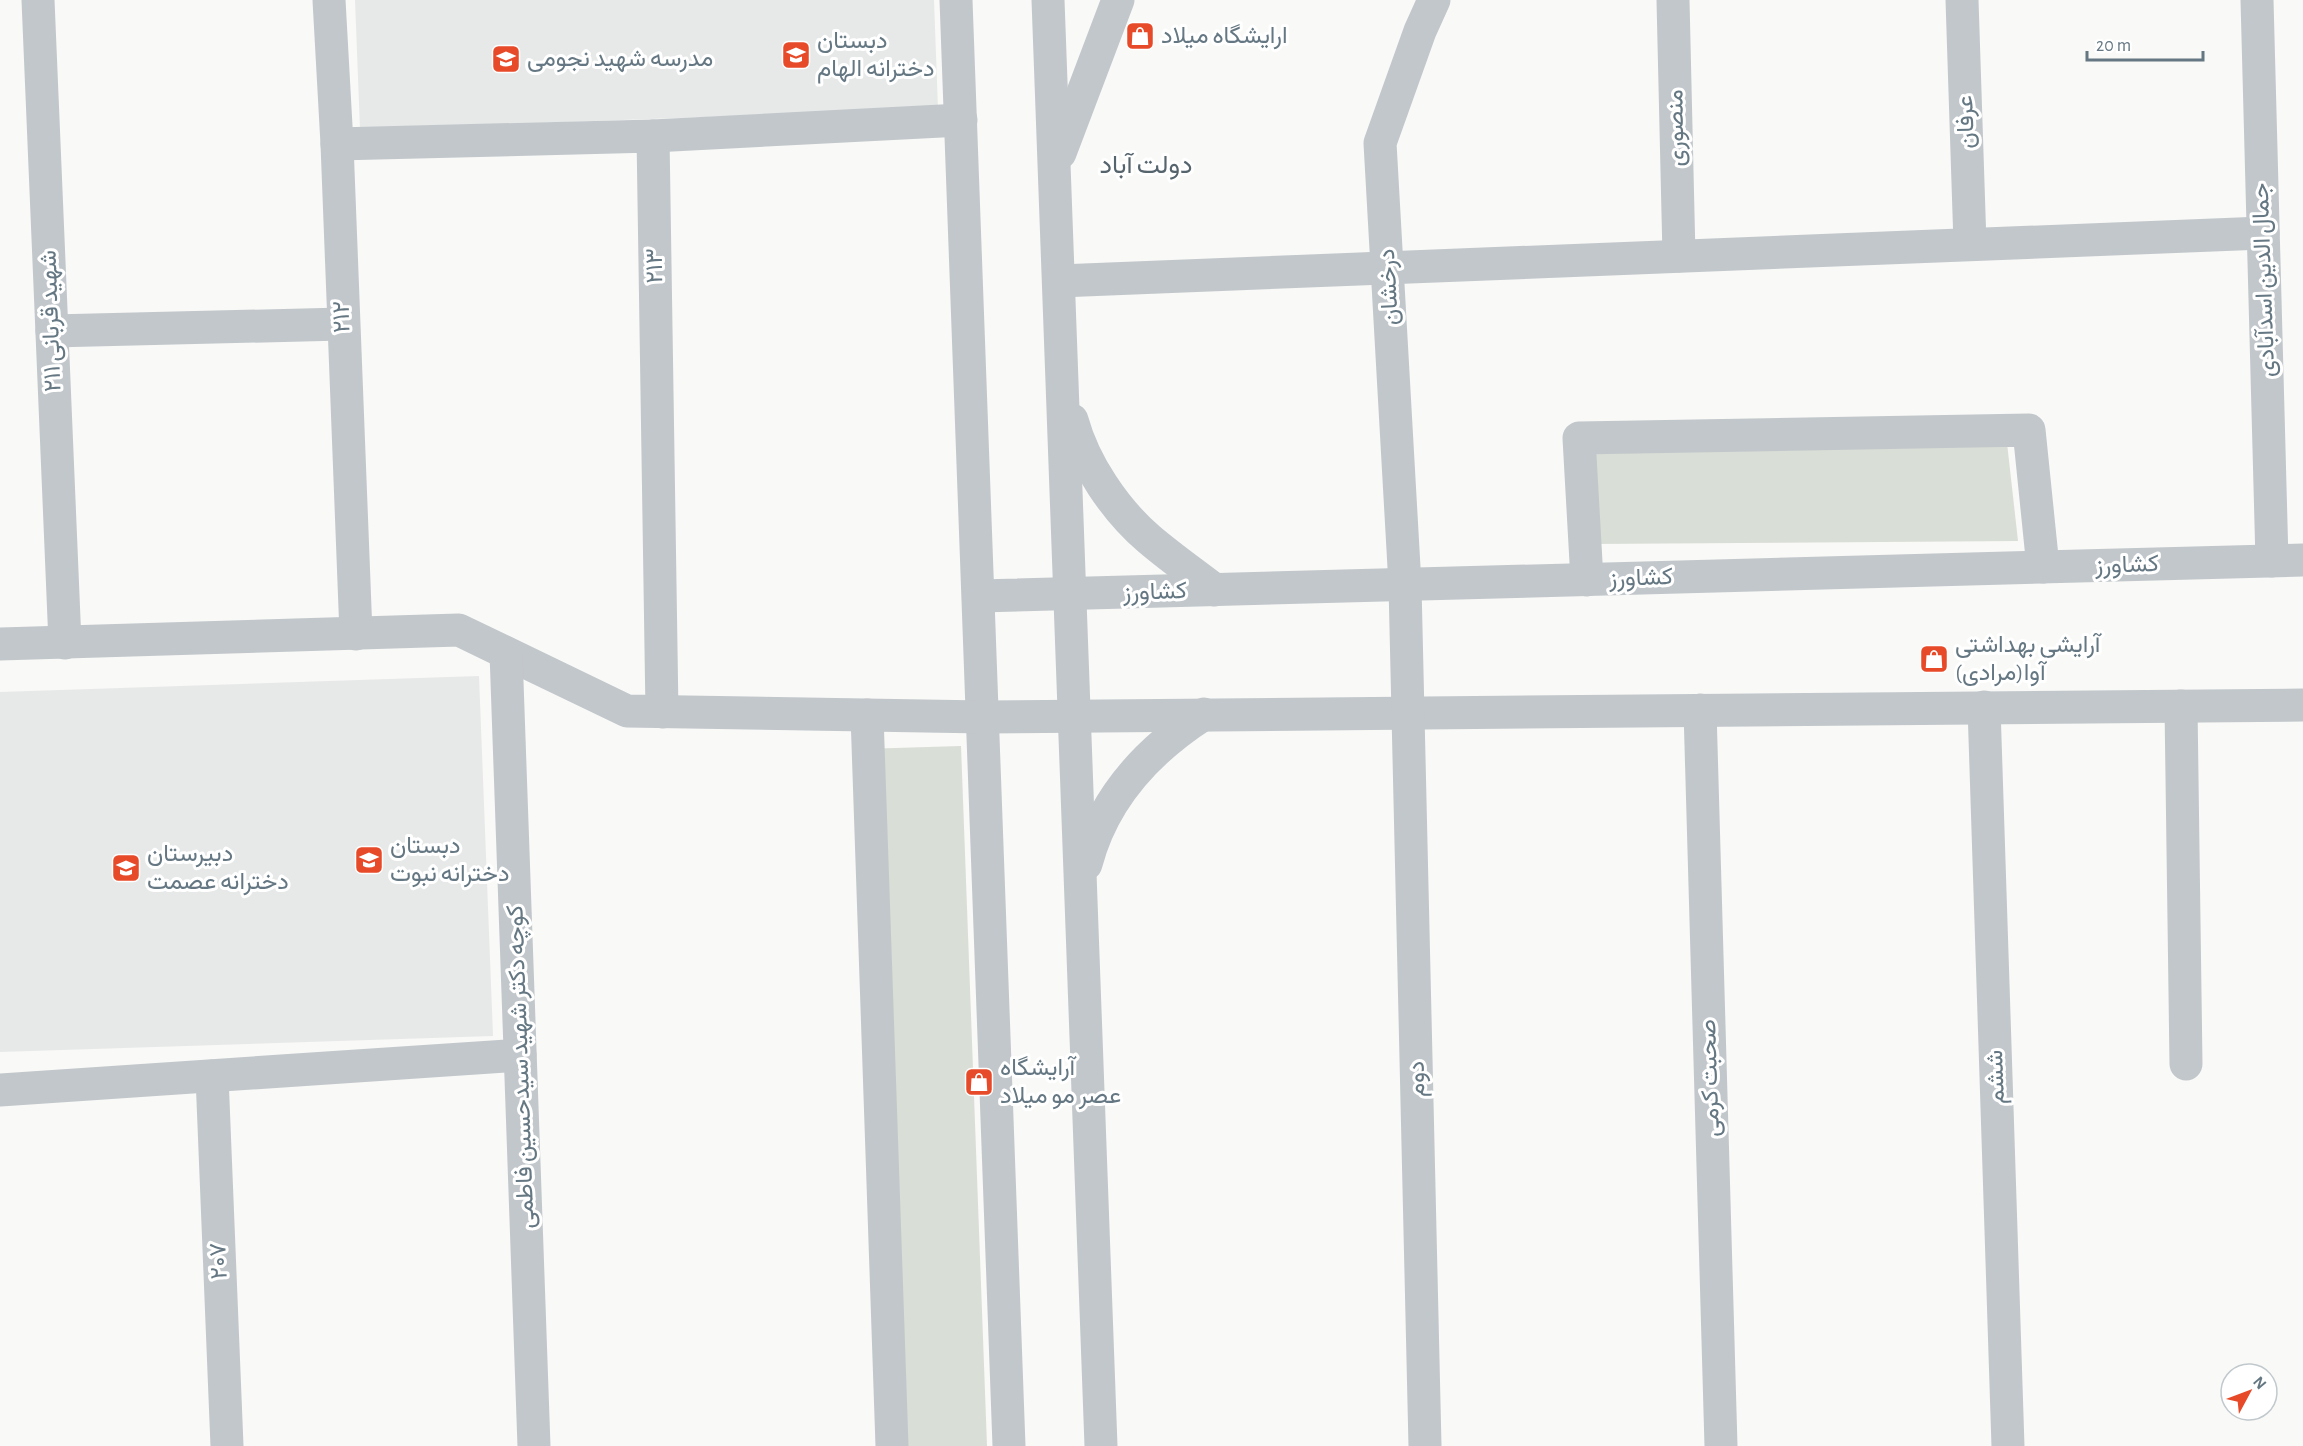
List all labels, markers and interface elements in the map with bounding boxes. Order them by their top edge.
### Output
shop icon: ارایشگاه میلاد [1124,20,1156,52]
place label: ارایشگاه میلاد [1161,23,1288,50]
scale bar [2087,24,2202,62]
place label: دبستان دخترانه الهام [817,29,935,84]
text: 20 m [2096,37,2131,55]
school or university icon: دبستان دخترانه الهام [780,39,812,71]
school or university icon: مدرسه شهید نجومی [490,43,522,75]
place label: مدرسه شهید نجومی [527,47,713,73]
street label: منصوری [1663,89,1691,167]
street label: عرفان [1953,95,1981,149]
district label: دولت آباد [1100,152,1192,180]
street label: جمال الدین اسدآبادی [2248,182,2280,378]
street label: ۲۱۳ [643,248,667,284]
street label: درخشان [1375,248,1405,326]
street label: ۲۱۱ شهید قربانی [37,249,67,392]
street label: ۲۱۲ [329,301,355,333]
street label: کشاورز [2094,552,2159,580]
street label: کشاورز [1608,565,1673,593]
street label: کشاورز [1122,579,1187,607]
place label: آرایشی بهداشتی آوا(مرادی) [1955,632,2103,687]
shop icon: آرایشی بهداشتی آوا(مرادی) [1918,643,1950,675]
place label: دبستان دخترانه نبوت [390,834,509,888]
place label: دبیرستان دخترانه عصمت [147,842,289,896]
school or university icon: دبستان دخترانه نبوت [353,844,385,876]
school or university icon: دبیرستان دخترانه عصمت [110,852,142,884]
street label: کوچه دکتر شهید سیدحسین فاطمی [503,905,542,1229]
street label: صحبت کرمی [1696,1019,1726,1137]
street label: ششم [1983,1049,2012,1105]
place label: آرایشگاه عصر مو میلاد [1000,1055,1121,1110]
street label: دوم [1405,1061,1432,1097]
shop icon: آرایشگاه عصر مو میلاد [963,1066,995,1098]
street label: ۲۰۷ [206,1242,232,1280]
north arrow [2219,1362,2279,1422]
text: N [2250,1373,2269,1392]

